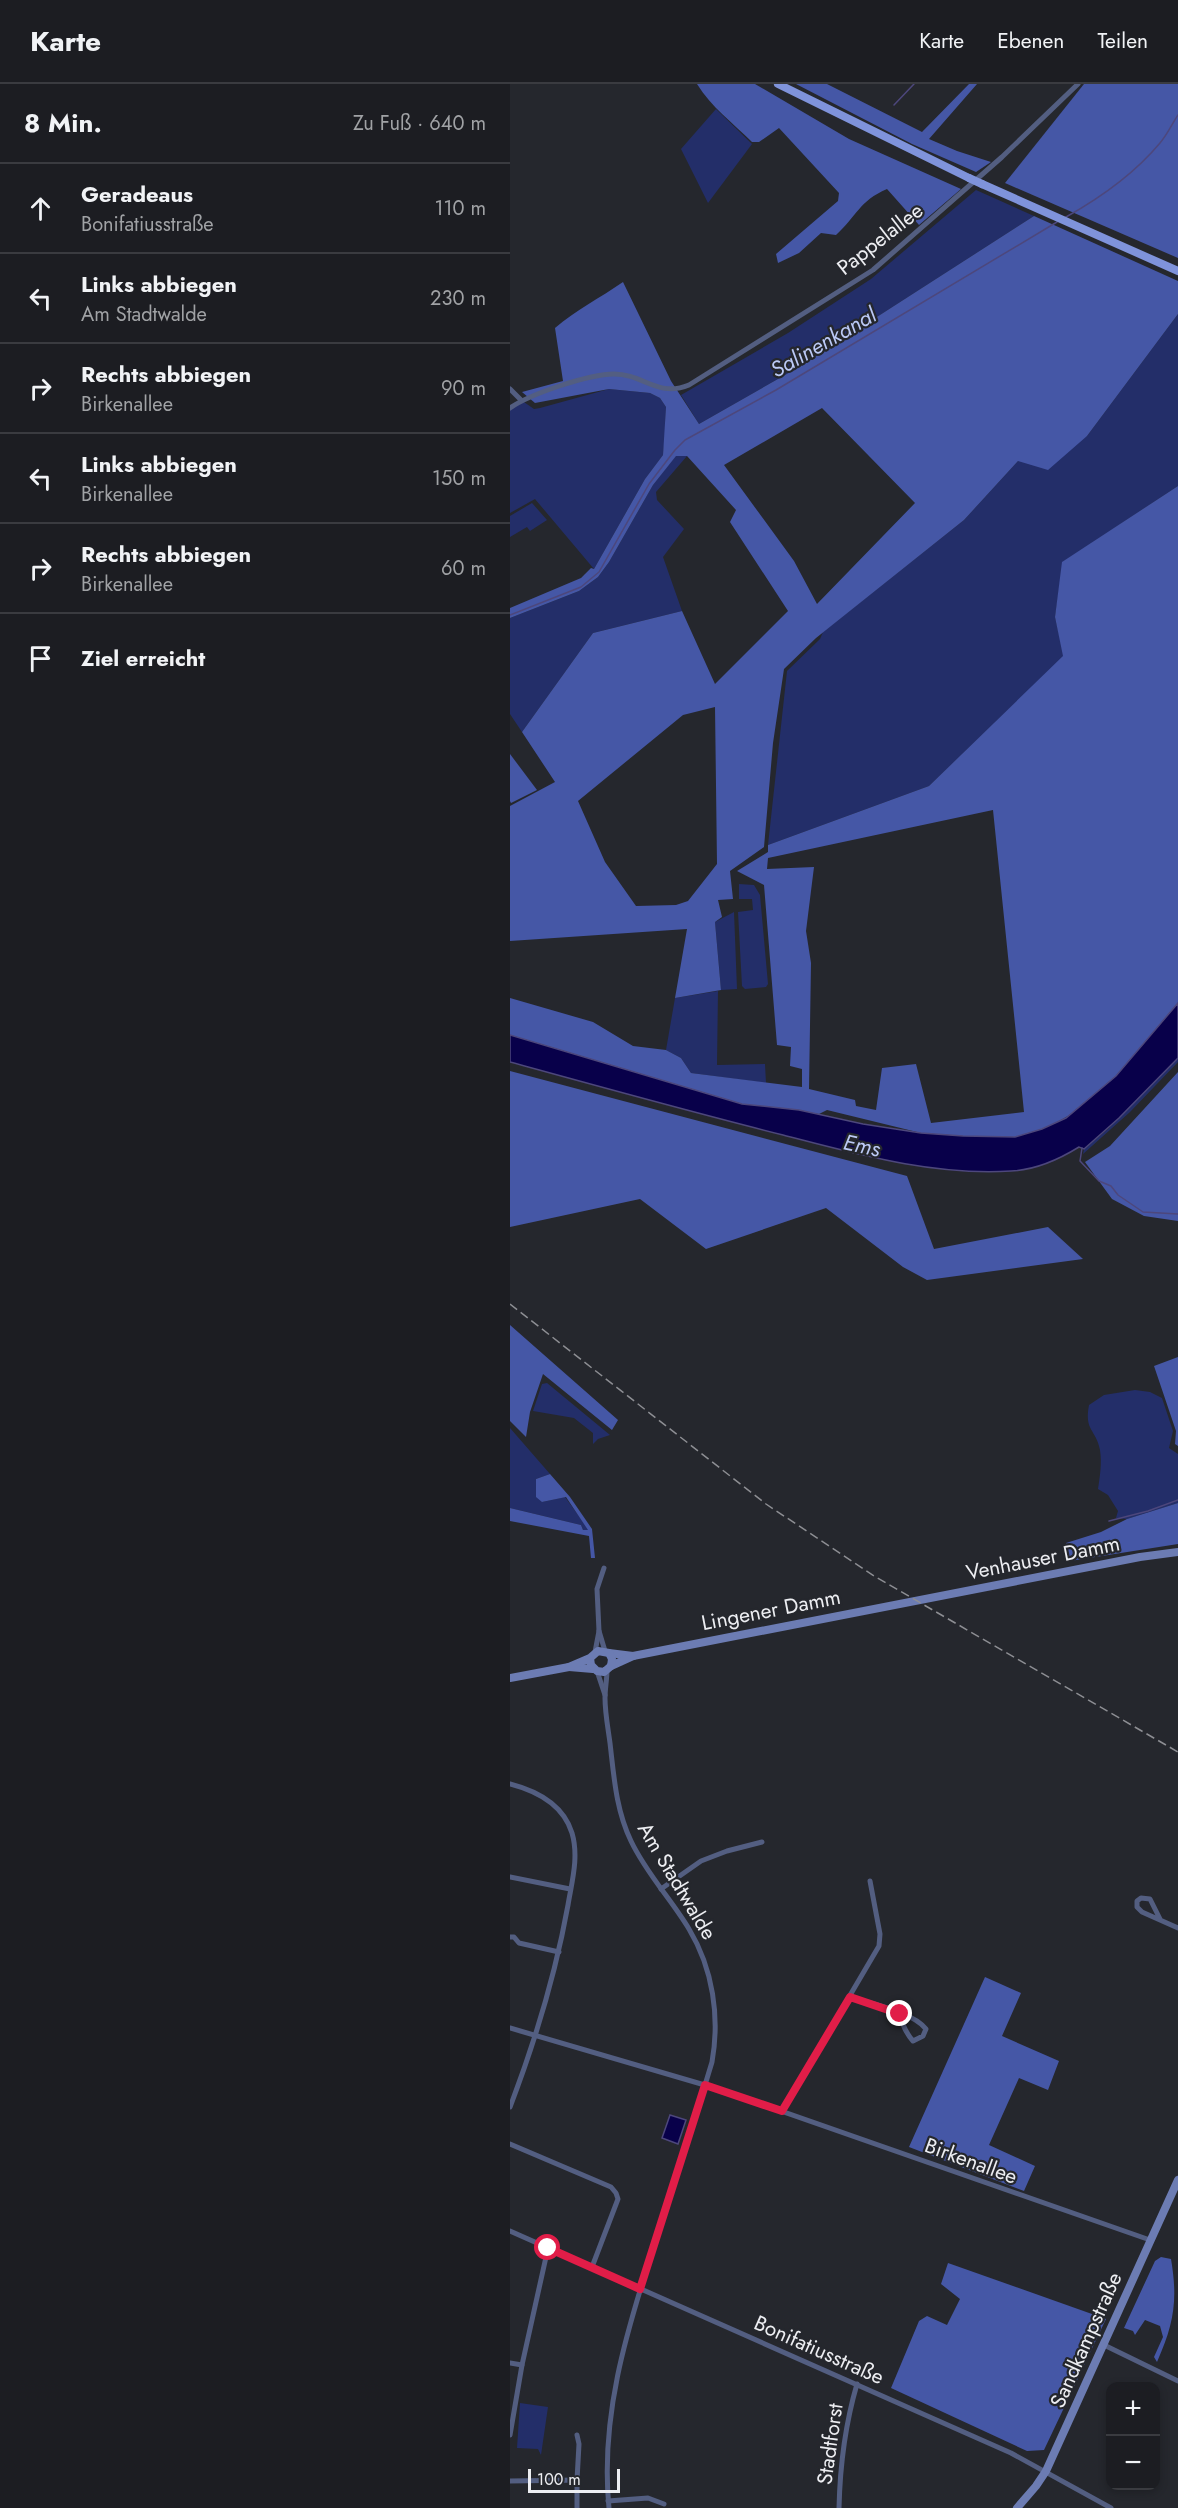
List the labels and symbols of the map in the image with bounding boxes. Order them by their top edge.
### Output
street label: Pappelallee [831,196,930,282]
water label: Salinenkanal [764,298,883,385]
water label: Ems [841,1126,884,1165]
street label: Venhauser Damm [964,1528,1122,1588]
street label: Lingener Damm [699,1582,843,1638]
street label: Am Stadtwalde [630,1817,724,1946]
route end [886,2000,912,2026]
street label: Birkenallee [921,2130,1022,2192]
route start [534,2234,560,2260]
street label: Sandkampstraße [1043,2267,1129,2413]
street label: Bonifatiusstraße [749,2308,889,2392]
street label: Stadtforst [809,2401,851,2487]
scale bar [528,2466,620,2494]

